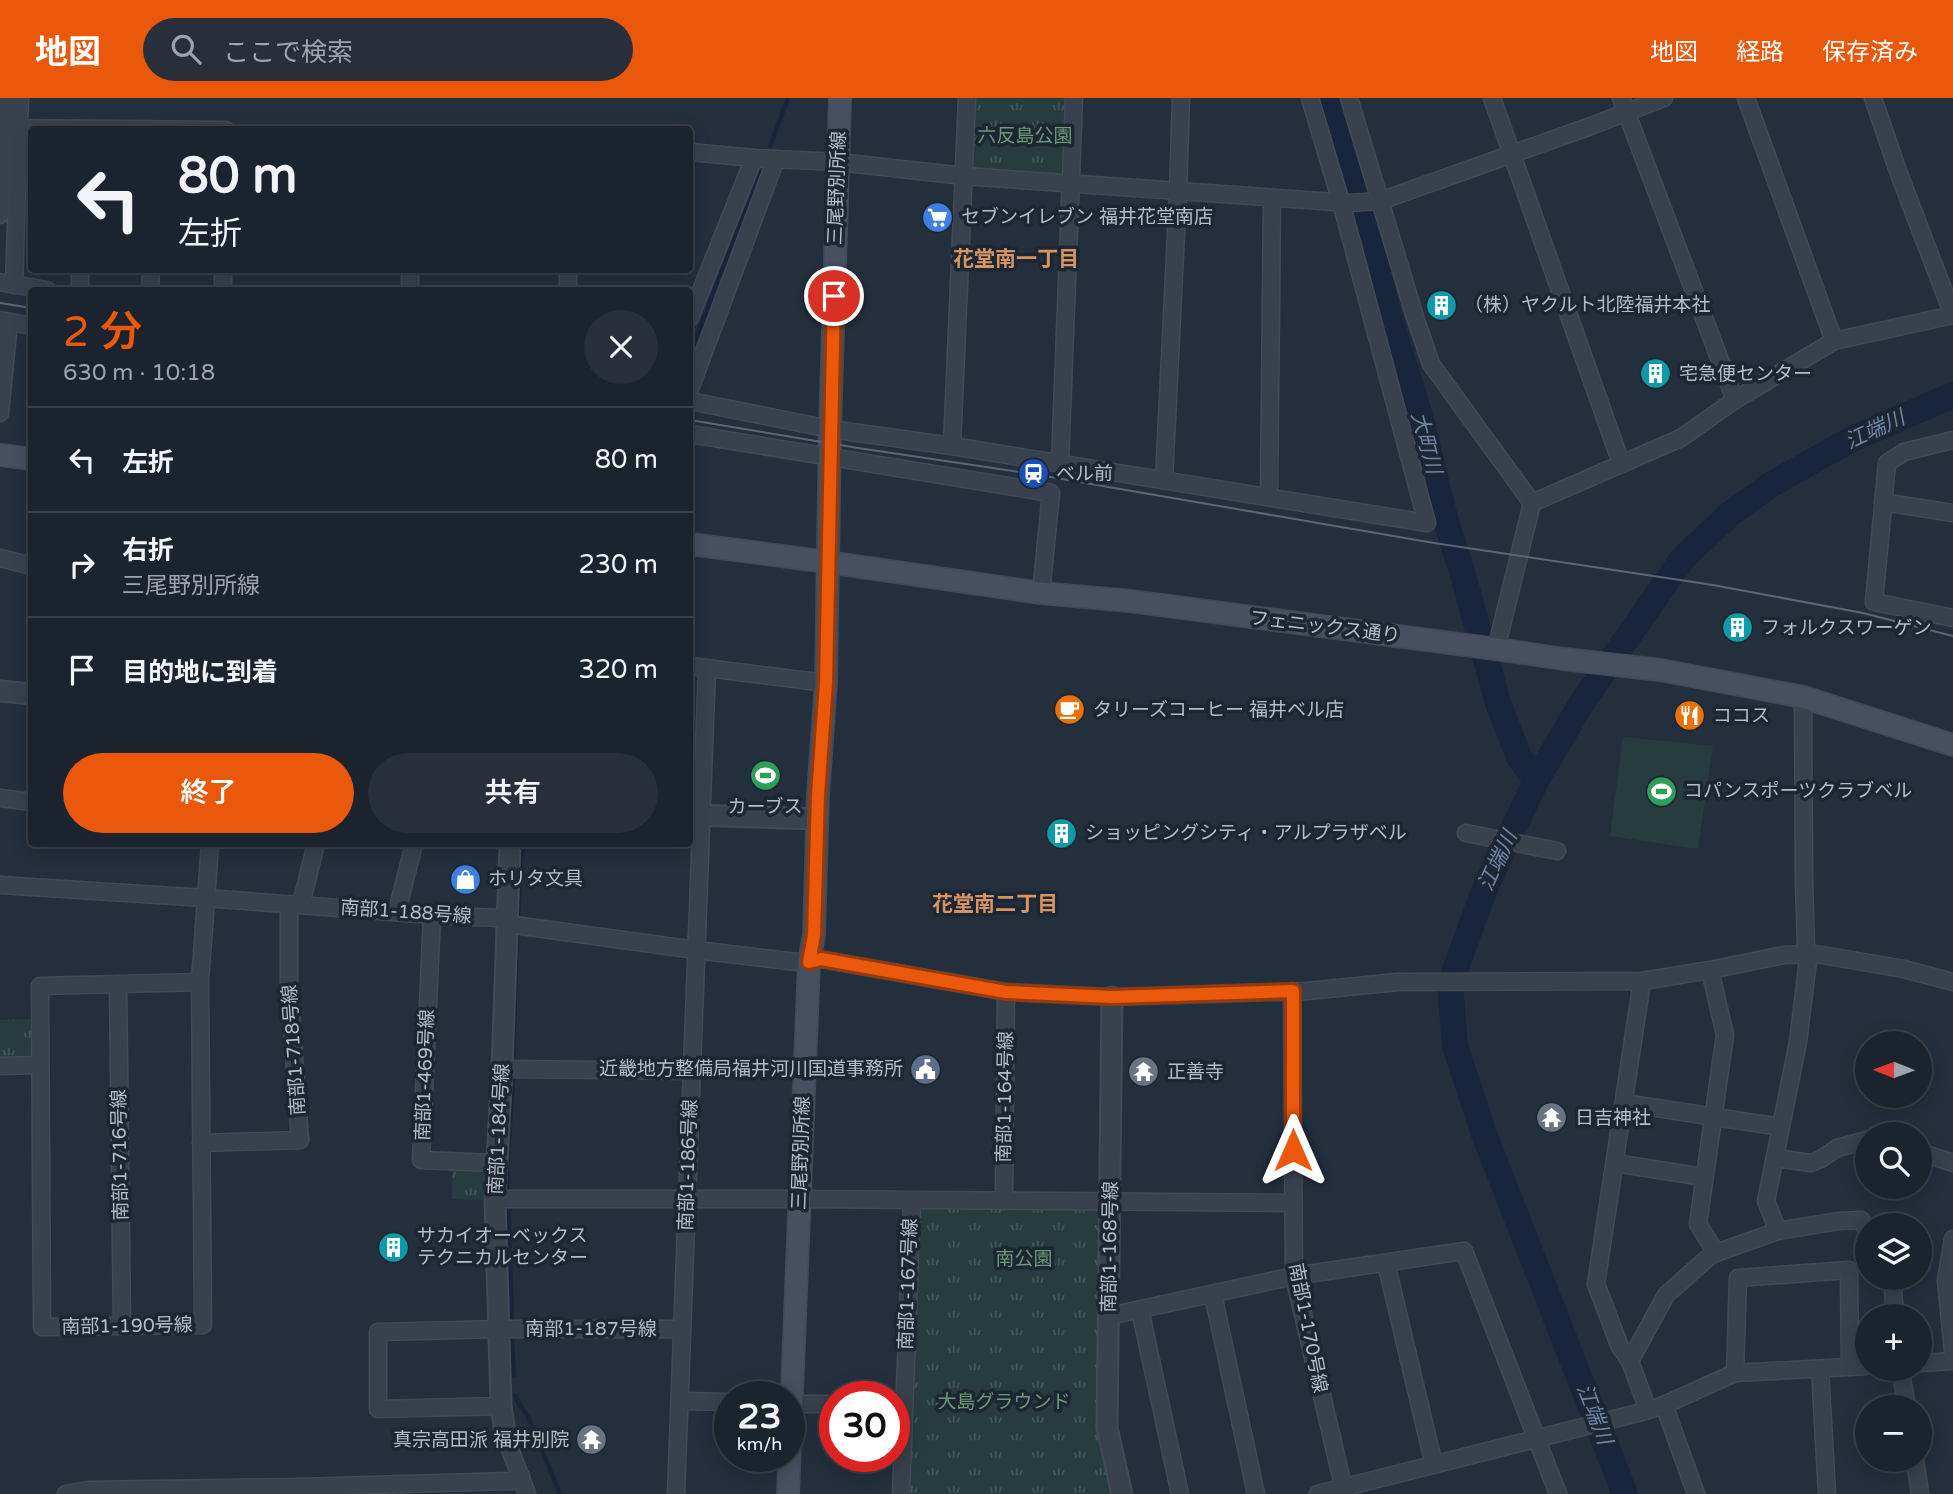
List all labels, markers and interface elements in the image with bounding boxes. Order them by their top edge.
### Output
search box [143,18,633,81]
icon: search [167,30,205,68]
text: 地図 [35,33,101,72]
text: ここで検索 [223,37,353,68]
text: 地図 [1650,38,1698,67]
text: 経路 [1736,38,1784,67]
text: 保存済み [1822,38,1918,67]
park label: 六反島公園 [977,125,1073,147]
street label: 三尾野別所線 [824,131,850,245]
text: 80 m [178,147,297,206]
icon: left [63,154,154,245]
supermarket icon: セブンイレブン 福井花堂南店 [921,200,955,234]
place label: セブンイレブン 福井花堂南店 [961,206,1213,228]
text: 左折 [178,215,242,253]
district label: 花堂南一丁目 [953,247,1079,272]
pin [804,266,864,326]
icon: arrive [815,277,853,315]
building icon: （株）ヤクルト北陸福井本社 [1424,288,1458,322]
place label: （株）ヤクルト北陸福井本社 [1464,294,1710,316]
text: 2 分 [63,307,142,358]
button: close [584,310,658,384]
building icon: 宅急便センター [1639,357,1673,391]
text: 630 m · 10:18 [63,359,215,387]
place label: 宅急便センター [1679,363,1812,385]
water label: 江端川 [1841,405,1911,455]
water label: 大町川 [1406,409,1447,479]
icon: left [63,441,101,479]
text: 80 m [595,444,658,475]
text: 左折 [122,447,174,478]
station icon: ベル前 [1016,457,1050,491]
place label: ベル前 [1056,463,1113,485]
text: 右折 [122,535,174,566]
icon: right [63,546,101,584]
text: 230 m [578,549,658,580]
text: 三尾野別所線 [122,572,260,600]
street label: フェニックス通り [1249,607,1401,647]
building icon: フォルクスワーゲン [1721,611,1755,645]
place label: フォルクスワーゲン [1761,617,1931,639]
icon: arrive [63,651,101,689]
text: 320 m [578,654,658,685]
text: 目的地に到着 [122,657,278,688]
cafe icon: タリーズコーヒー 福井ベル店 [1053,693,1087,727]
place label: タリーズコーヒー 福井ベル店 [1093,699,1344,721]
restaurant icon: ココス [1673,699,1707,733]
place label: ココス [1713,705,1770,727]
button: 終了 [63,753,354,833]
button: 共有 [368,753,658,833]
sports icon: カーブス [748,759,782,793]
sports icon: コパンスポーツクラブベル [1644,774,1678,808]
place label: コパンスポーツクラブベル [1684,780,1912,802]
place label: カーブス [728,796,802,818]
building icon: ショッピングシティ・アルプラザベル [1045,816,1079,850]
place label: ショッピングシティ・アルプラザベル [1085,822,1407,844]
water label: 江端川 [1473,825,1523,895]
shop icon: ホリタ文具 [448,862,482,896]
place label: ホリタ文具 [488,868,583,890]
district label: 花堂南二丁目 [932,892,1058,917]
street label: 南部1-188号線 [340,896,472,928]
street label: 南部1-718号線 [278,984,310,1116]
street label: 南部1-469号線 [412,1009,438,1141]
street label: 南部1-164号線 [993,1031,1017,1163]
north arrow [1855,1031,1932,1108]
map controls [1855,1031,1932,1472]
public building icon: 近畿地方整備局福井河川国道事務所 [909,1052,943,1086]
temple icon: 正善寺 [1127,1055,1161,1089]
place label: 近畿地方整備局福井河川国道事務所 [599,1058,903,1080]
place label: 正善寺 [1167,1061,1224,1083]
street label: 南部1-184号線 [485,1063,513,1195]
street label: 南部1-716号線 [108,1089,132,1221]
street label: 三尾野別所線 [788,1096,814,1210]
street label: 南部1-186号線 [675,1099,701,1231]
temple icon: 日吉神社 [1535,1101,1569,1135]
place label: 日吉神社 [1575,1107,1651,1129]
position arrow [1256,1113,1330,1187]
button: search [1855,1122,1932,1199]
street label: 南部1-168号線 [1098,1181,1122,1313]
button: layers [1855,1213,1932,1290]
street label: 南部1-167号線 [895,1218,921,1350]
place label: サカイオーベックス テクニカルセンター [417,1225,588,1269]
building icon: サカイオーベックス テクニカルセンター [377,1230,411,1264]
park label: 南公園 [995,1248,1053,1270]
street label: 南部1-170号線 [1285,1261,1331,1395]
button: + [1855,1304,1932,1381]
street label: 南部1-190号線 [61,1314,193,1338]
street label: 南部1-187号線 [525,1318,657,1340]
water label: 江端川 [1571,1380,1618,1450]
speed limit sign: 30 [819,1381,910,1472]
park label: 大島グラウンド [937,1391,1071,1413]
button: − [1855,1395,1932,1472]
text: 23 [738,1396,781,1438]
temple icon: 真宗高田派 福井別院 [575,1423,609,1457]
place label: 真宗高田派 福井別院 [393,1429,569,1451]
text: km/h [737,1433,782,1455]

